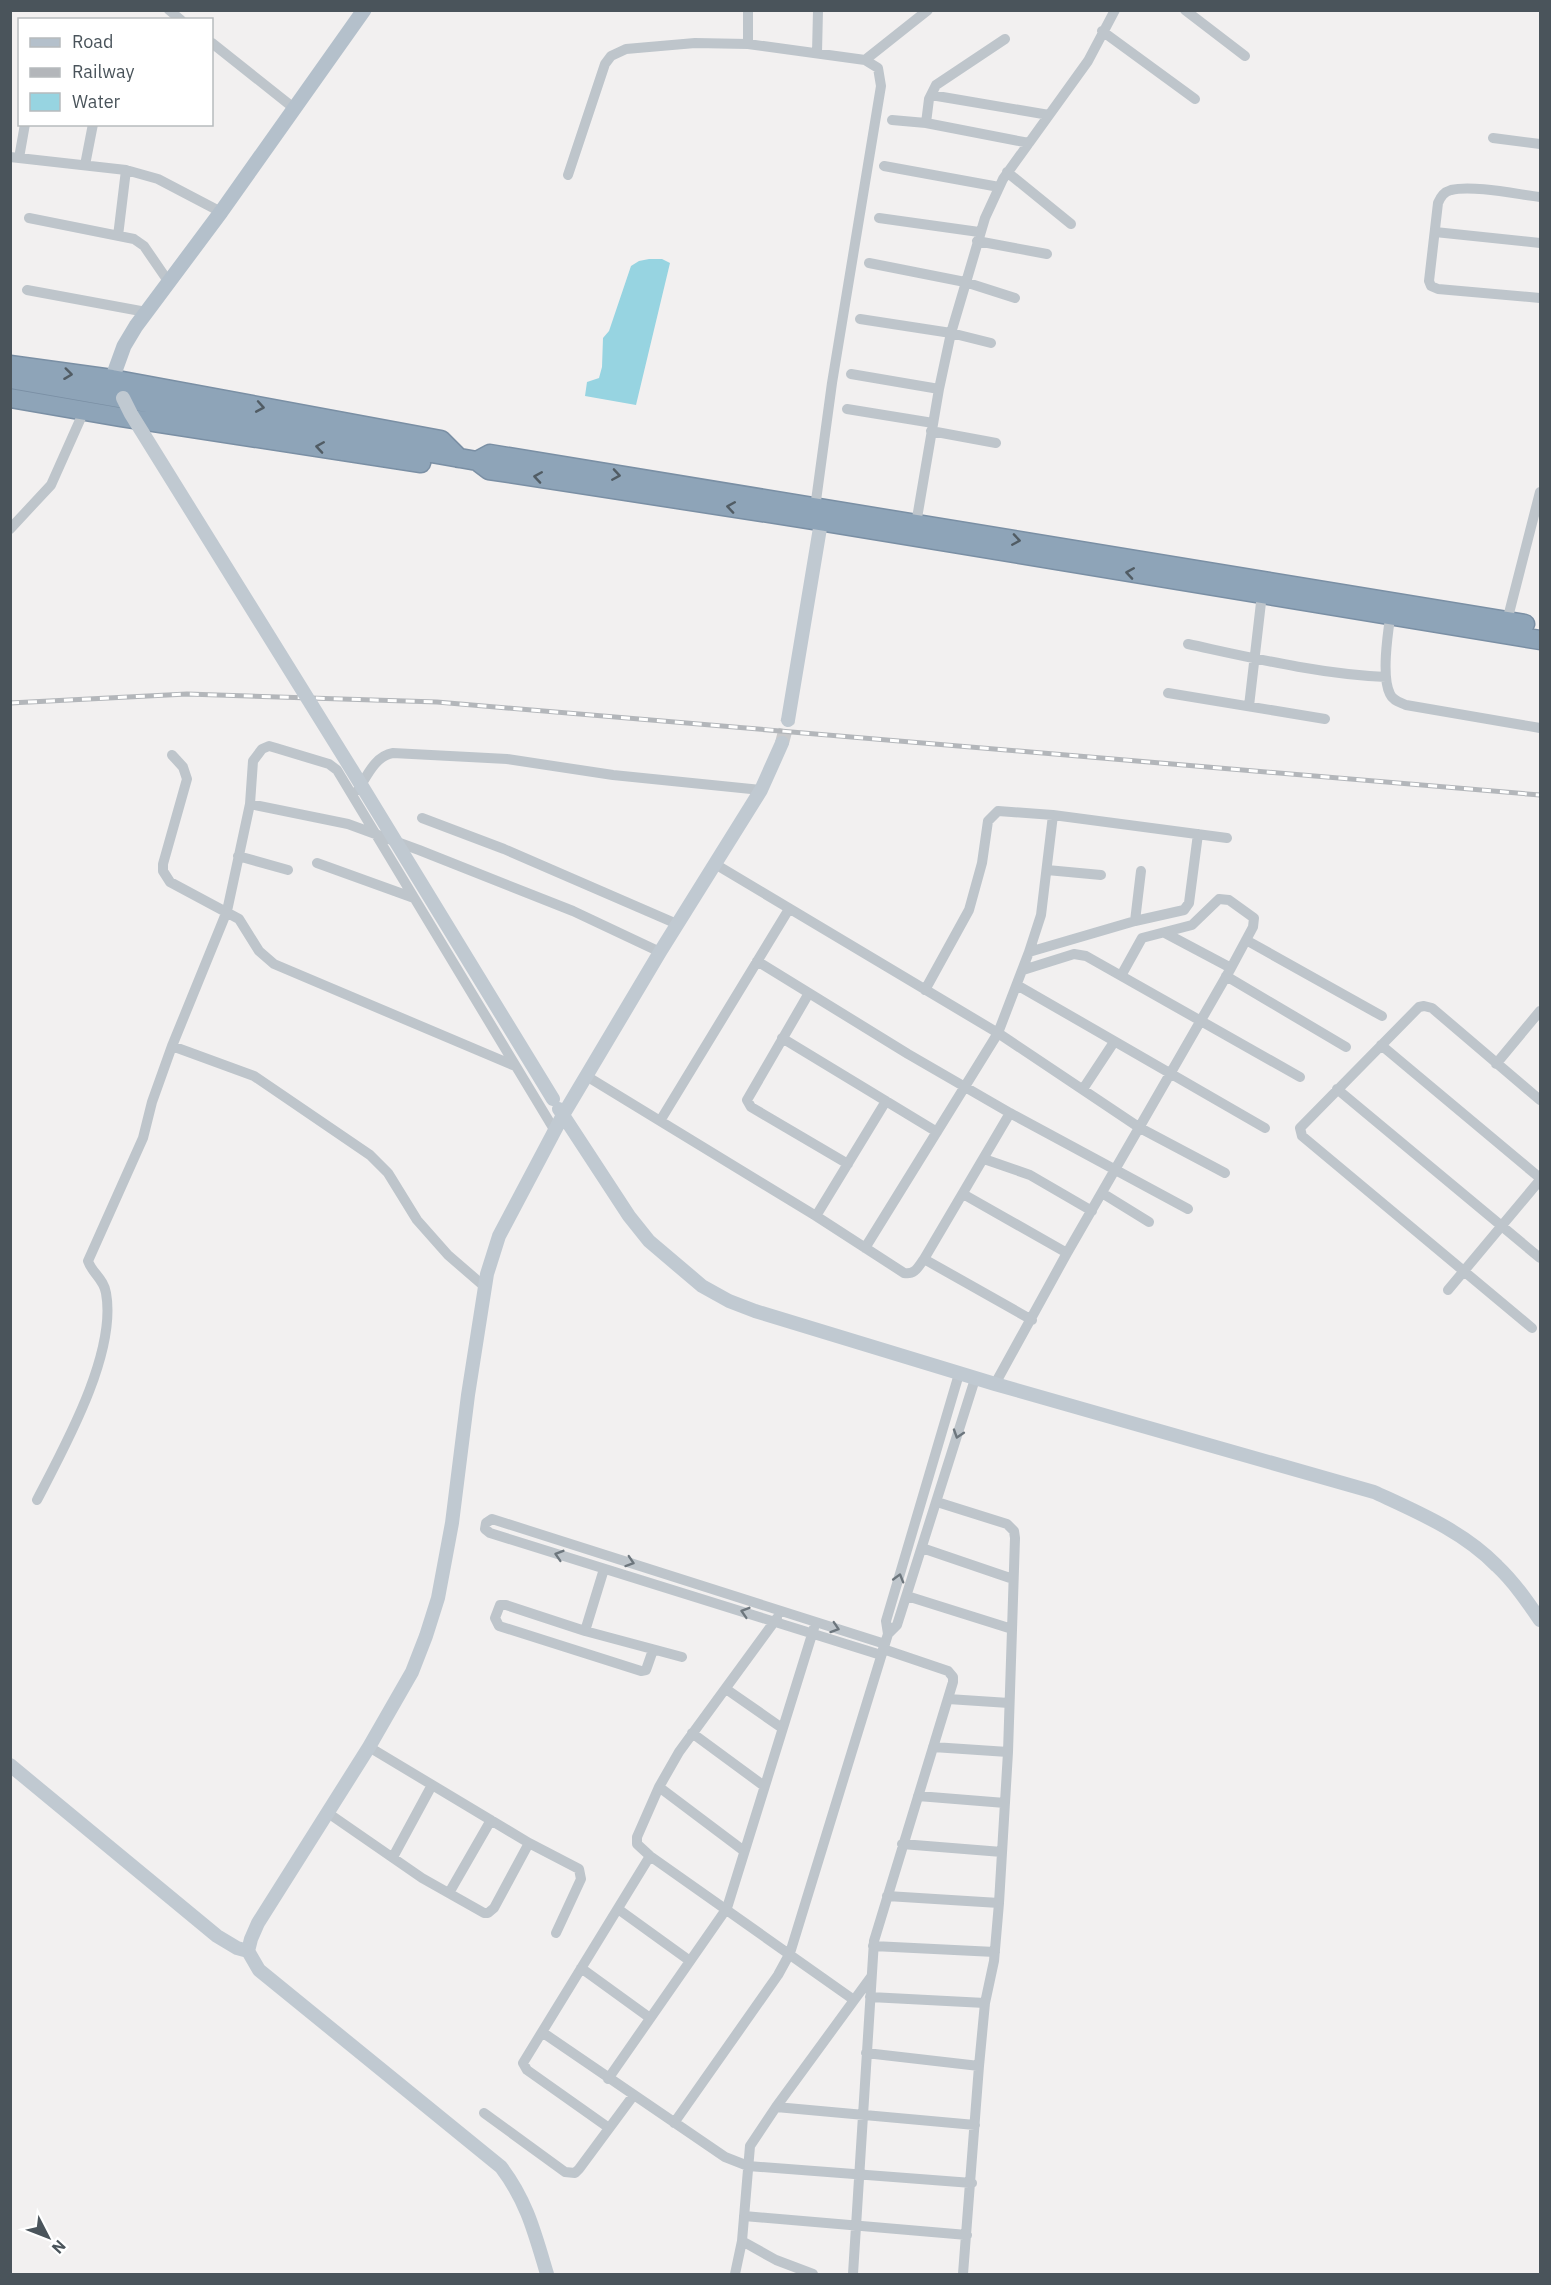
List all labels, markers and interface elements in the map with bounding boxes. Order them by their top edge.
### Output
legend [18,18,213,126]
text: Road [72,30,113,53]
text: Railway [72,60,134,83]
text: Water [72,90,121,113]
one-way arrow [64,367,73,380]
one-way arrow [255,400,265,413]
one-way arrow [315,441,325,454]
one-way arrow [611,469,621,481]
one-way arrow [533,472,543,484]
one-way arrow [726,502,735,514]
one-way arrow [1011,534,1020,546]
one-way arrow [1126,567,1135,579]
one-way arrow [953,1428,965,1439]
one-way arrow [554,1549,565,1562]
one-way arrow [624,1555,635,1567]
one-way arrow [892,1573,904,1584]
one-way arrow [740,1607,751,1620]
one-way arrow [829,1621,840,1633]
north arrow [18,2207,78,2267]
text: N [48,2236,70,2258]

